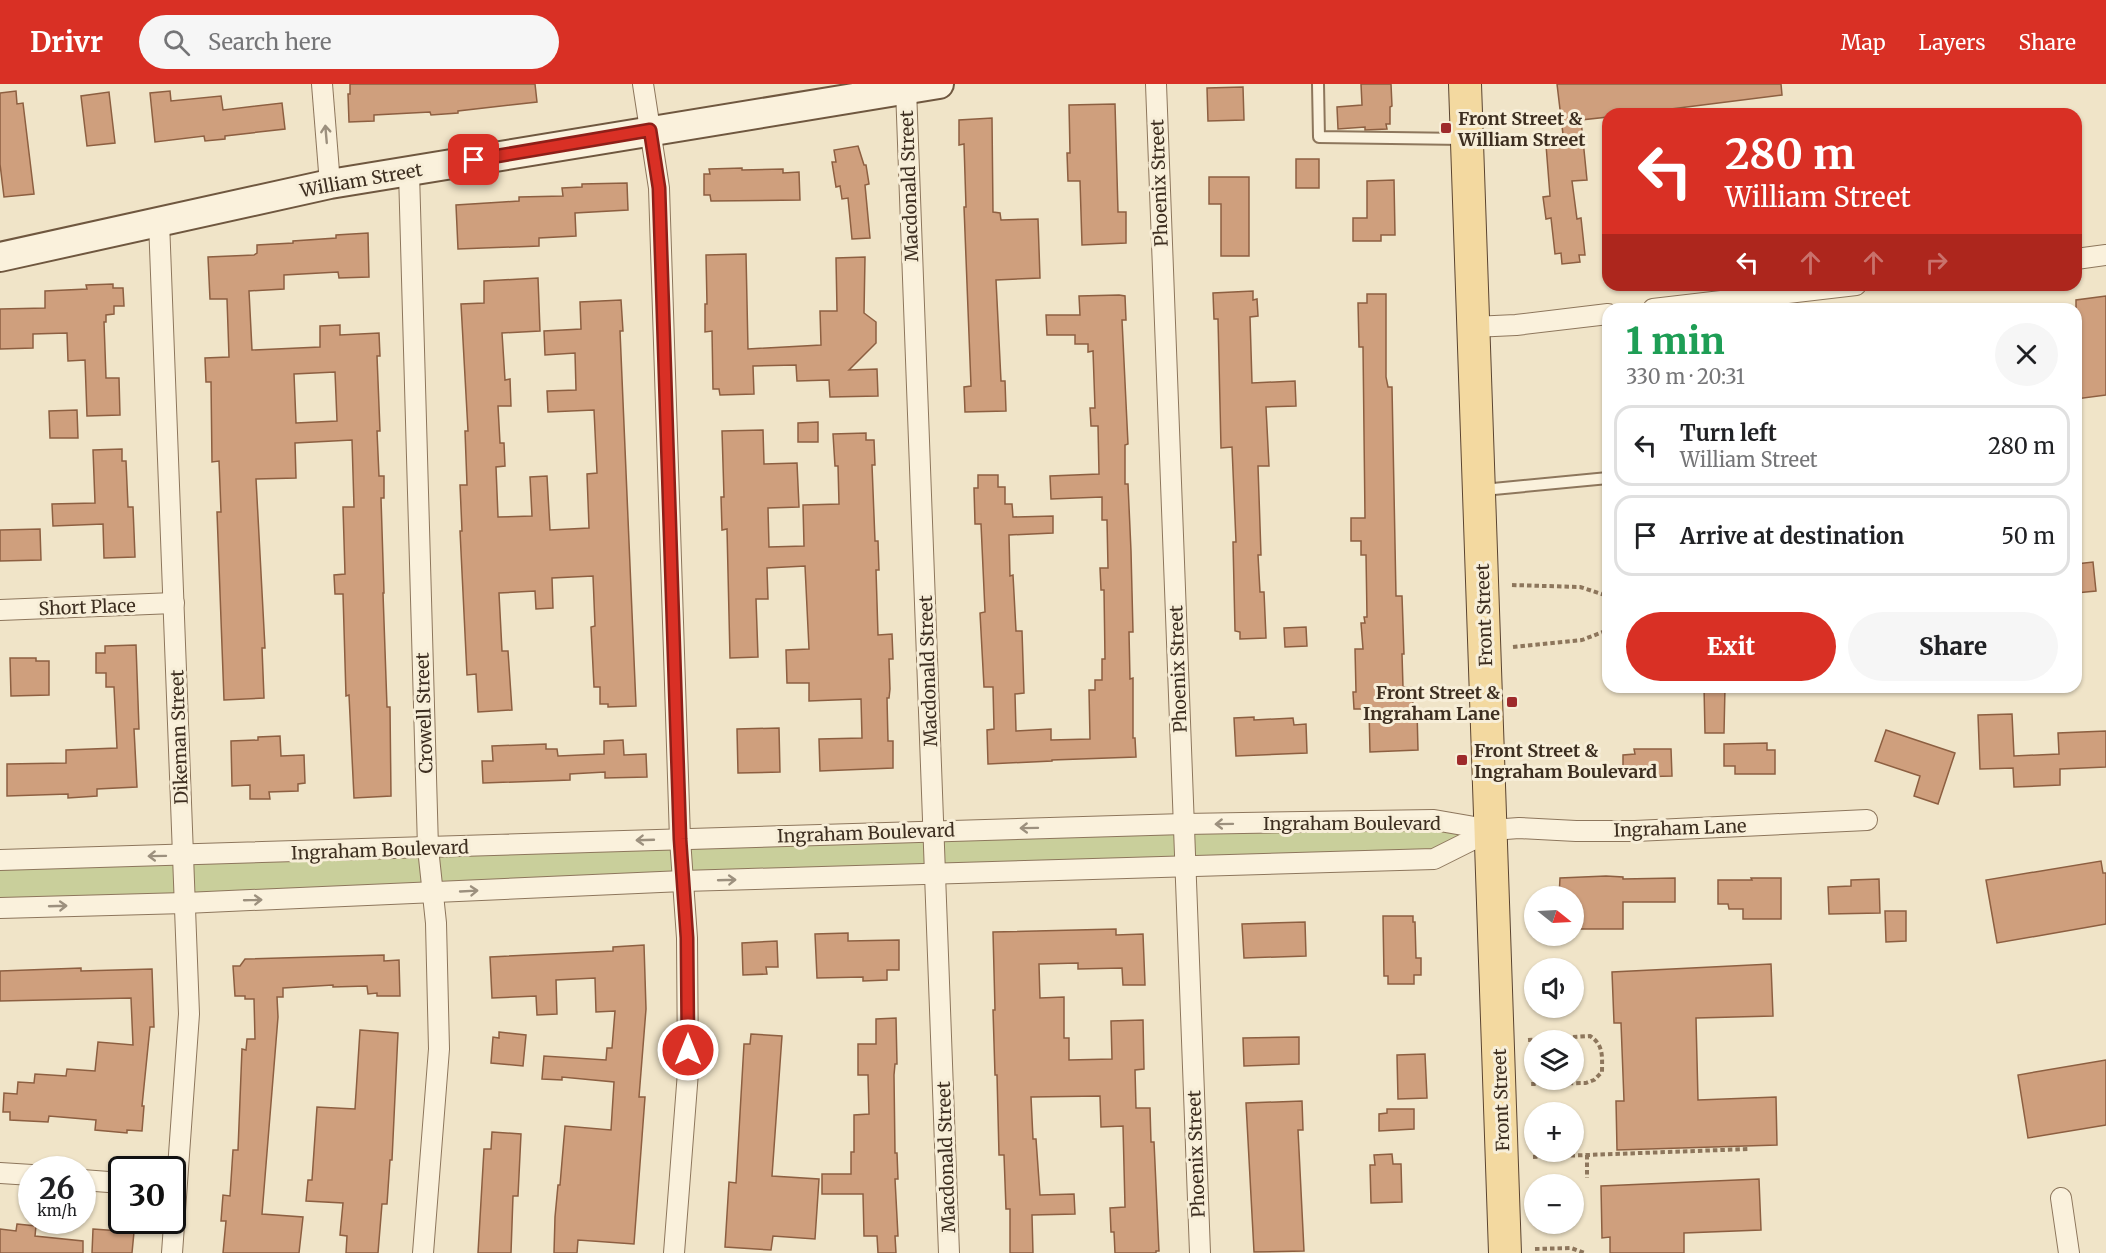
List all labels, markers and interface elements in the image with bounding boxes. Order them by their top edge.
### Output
search box [139,15,559,69]
text: Drivr [30,24,103,60]
icon: search [160,26,193,59]
text: Search here [208,28,331,56]
text: Map [1841,29,1886,56]
text: Layers [1919,29,1986,56]
text: Share [2019,29,2076,56]
place label: Front Street & William Street [1457,107,1586,151]
street label: Macdonald Street [895,110,923,262]
street label: Phoenix Street [1145,119,1173,247]
marker: Front Street & William Street [1439,121,1453,135]
one-way arrow [320,125,331,145]
text: 280 m [1725,128,1855,180]
icon: left [1626,132,1704,210]
pin [448,134,499,185]
icon: arrive [457,143,490,176]
street label: William Street [297,158,424,202]
text: William Street [1725,180,1911,214]
icon: left [1731,246,1764,279]
icon: ahead [1794,246,1827,279]
icon: ahead [1857,246,1890,279]
icon: right [1920,246,1953,279]
text: 1 min [1626,319,1725,364]
button: close [1995,323,2058,386]
text: 330 m · 20:31 [1626,364,1745,389]
text: Turn left [1680,419,1777,447]
icon: left [1629,429,1662,462]
text: 280 m [1988,432,2055,460]
text: William Street [1680,447,1818,472]
icon: arrive [1629,519,1662,552]
text: Arrive at destination [1680,522,1904,550]
text: 50 m [2001,522,2055,550]
street label: Front Street [1471,563,1497,667]
street label: Short Place [38,594,136,620]
street label: Macdonald Street [914,595,942,747]
street label: Phoenix Street [1164,605,1192,733]
button: Exit [1626,612,1836,681]
button: Share [1848,612,2058,681]
street label: Crowell Street [410,652,438,774]
street label: Dikeman Street [165,669,193,805]
place label: Front Street & Ingraham Lane [1363,681,1500,725]
marker: Front Street & Ingraham Lane [1505,695,1519,709]
place label: Front Street & Ingraham Boulevard [1474,739,1657,783]
marker: Front Street & Ingraham Boulevard [1455,753,1469,767]
street label: Ingraham Boulevard [1263,812,1441,835]
street label: Ingraham Lane [1613,814,1747,842]
street label: Ingraham Boulevard [777,818,955,848]
one-way arrow [1214,818,1234,829]
one-way arrow [1020,823,1040,834]
street label: Ingraham Boulevard [291,835,469,865]
one-way arrow [636,835,656,846]
one-way arrow [147,851,167,862]
one-way arrow [716,874,736,886]
one-way arrow [459,885,479,896]
north arrow [1524,886,1584,946]
map controls [1524,886,1584,1234]
one-way arrow [243,894,263,905]
one-way arrow [48,901,68,912]
button: sound [1524,958,1584,1018]
position arrow [656,1018,720,1082]
button: layers [1524,1030,1584,1090]
street label: Front Street [1488,1048,1514,1152]
street label: Macdonald Street [932,1081,960,1233]
street label: Phoenix Street [1182,1090,1210,1218]
button: + [1524,1102,1584,1162]
speed limit sign: 30 [108,1156,186,1234]
text: 26 [39,1169,75,1207]
button: − [1524,1174,1584,1234]
text: km/h [37,1201,77,1220]

